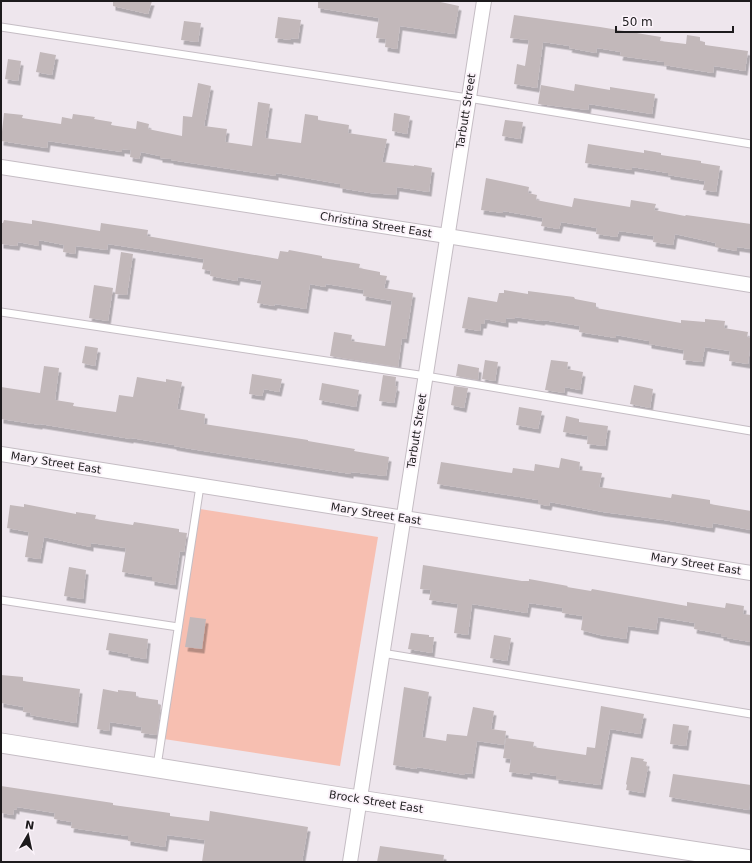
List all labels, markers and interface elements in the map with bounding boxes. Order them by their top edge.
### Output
scale bar [616,8,733,34]
text: 50 m [622,15,653,29]
street label: Tarbutt Street [454,72,478,150]
street label: Christina Street East [319,210,434,240]
street label: Tarbutt Street [405,392,429,470]
street label: Mary Street East [10,449,103,477]
street label: Mary Street East [330,500,423,528]
street label: Mary Street East [650,550,743,578]
street label: Brock Street East [328,788,425,816]
north arrow [8,815,48,855]
text: N [24,818,35,833]

